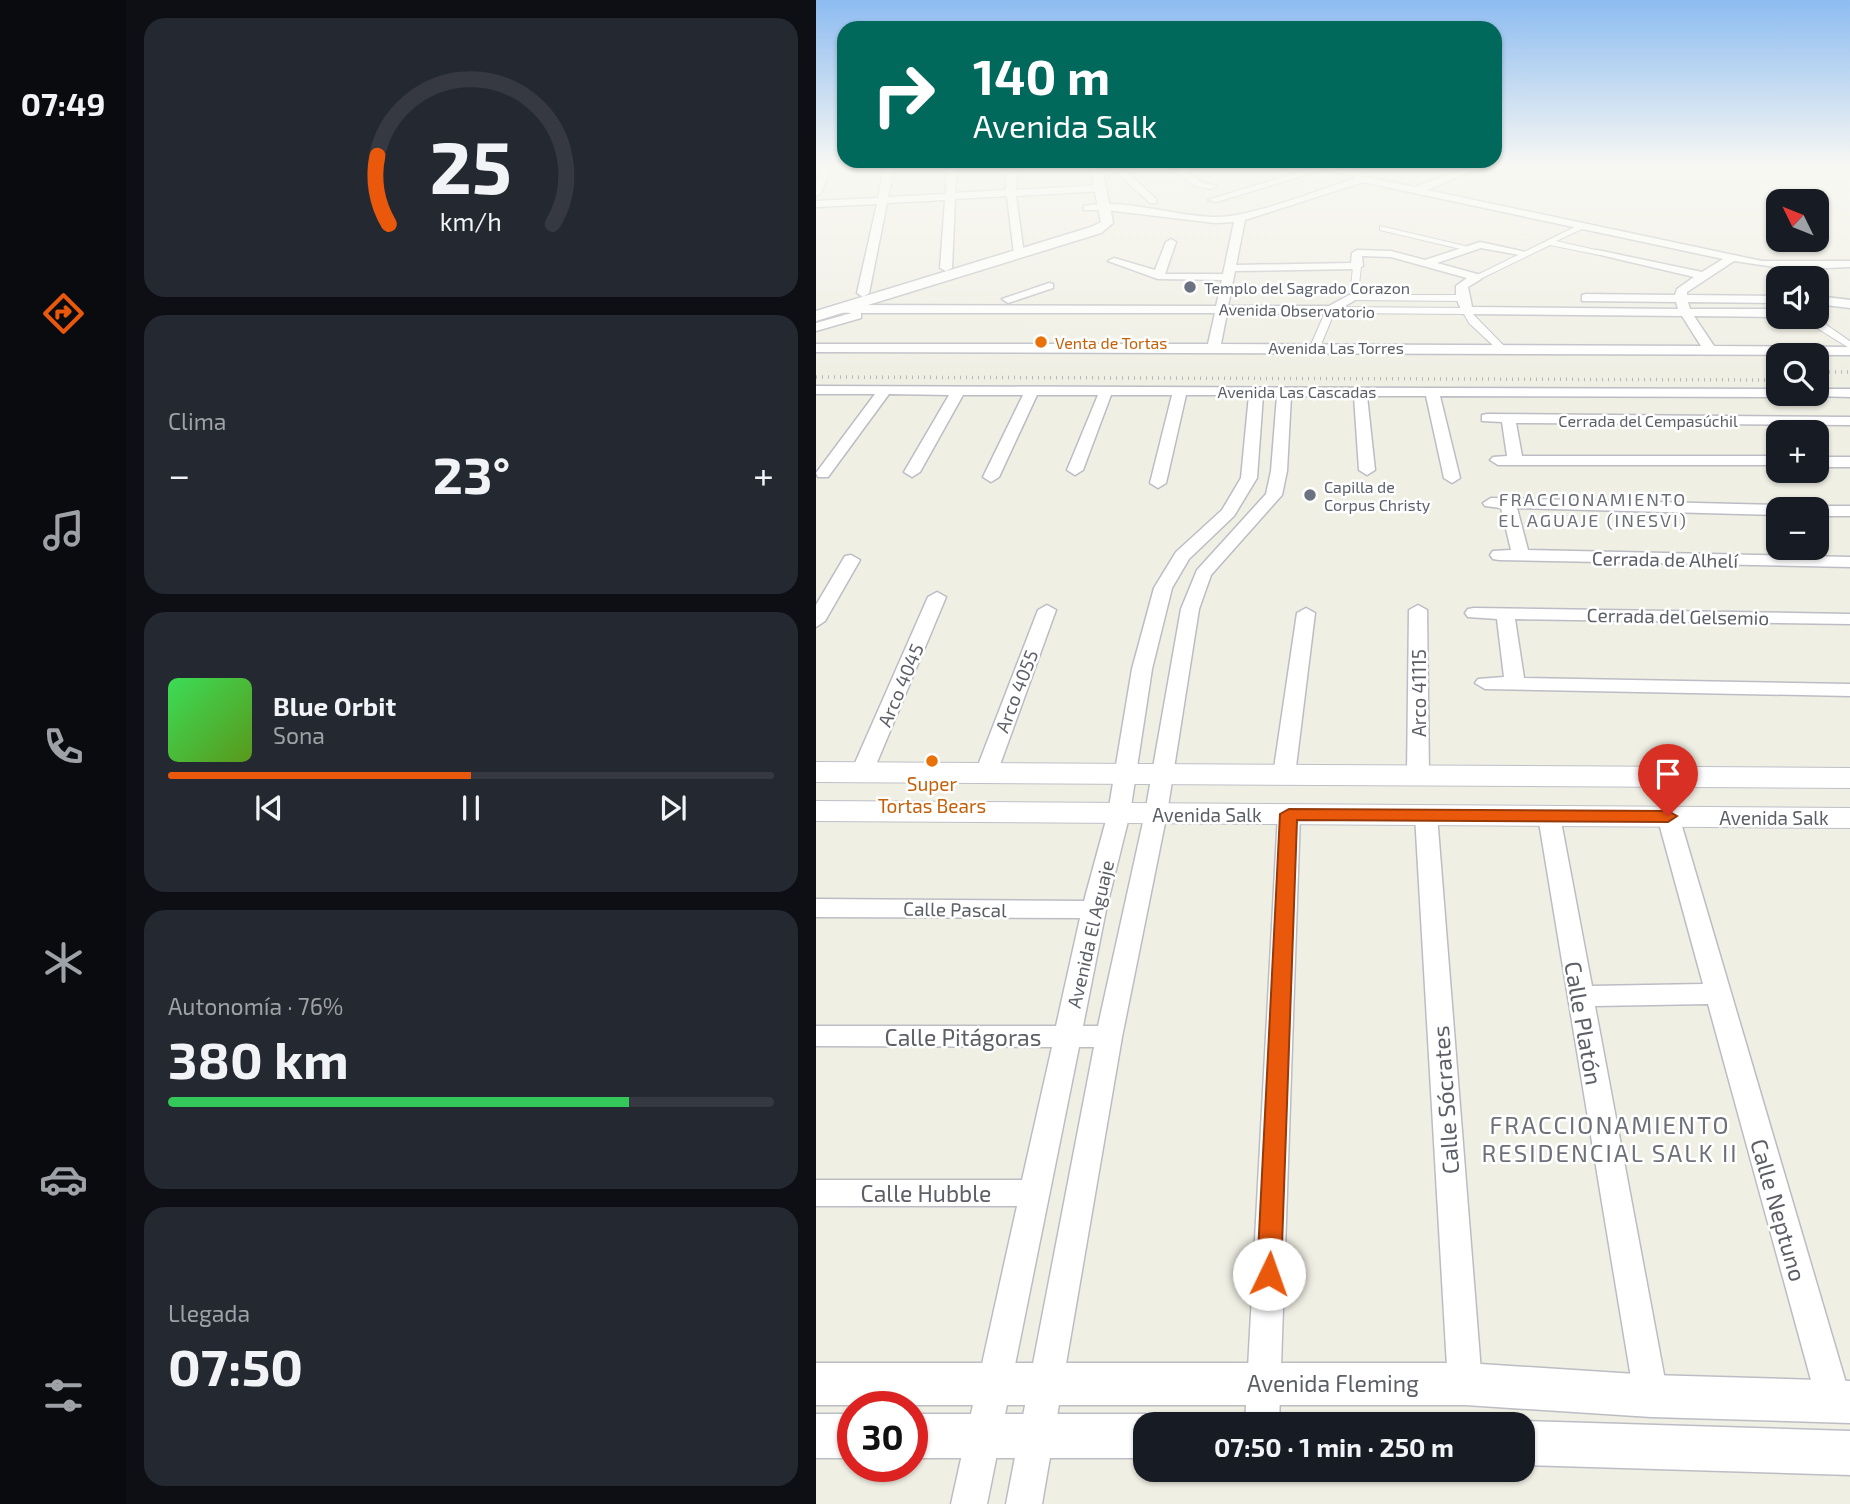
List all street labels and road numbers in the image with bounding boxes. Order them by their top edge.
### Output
street label: Avenida Observatorio [1219,299,1375,321]
street label: Avenida Las Torres [1268,338,1404,357]
street label: Avenida Las Cascadas [1218,382,1376,401]
street label: Cerrada del Cempasúchil [1558,411,1738,430]
street label: Cerrada de Alhelí [1592,546,1740,572]
street label: Cerrada del Gelsemio [1587,603,1769,629]
street label: Arco 4045 [872,640,928,730]
street label: Arco 4055 [990,646,1042,736]
street label: Arco 41115 [1407,649,1430,737]
street label: Avenida Salk [1152,803,1262,826]
street label: Avenida Salk [1719,806,1829,829]
street label: Avenida El Aguaje [1062,858,1118,1010]
street label: Calle Pascal [903,897,1007,921]
street label: Calle Platón [1559,959,1609,1087]
street label: Calle Pitágoras [885,1023,1041,1051]
street label: Calle Sócrates [1426,1025,1464,1175]
street label: Calle Neptuno [1745,1135,1813,1285]
street label: Calle Hubble [861,1179,991,1207]
street label: Avenida Fleming [1247,1369,1419,1397]

